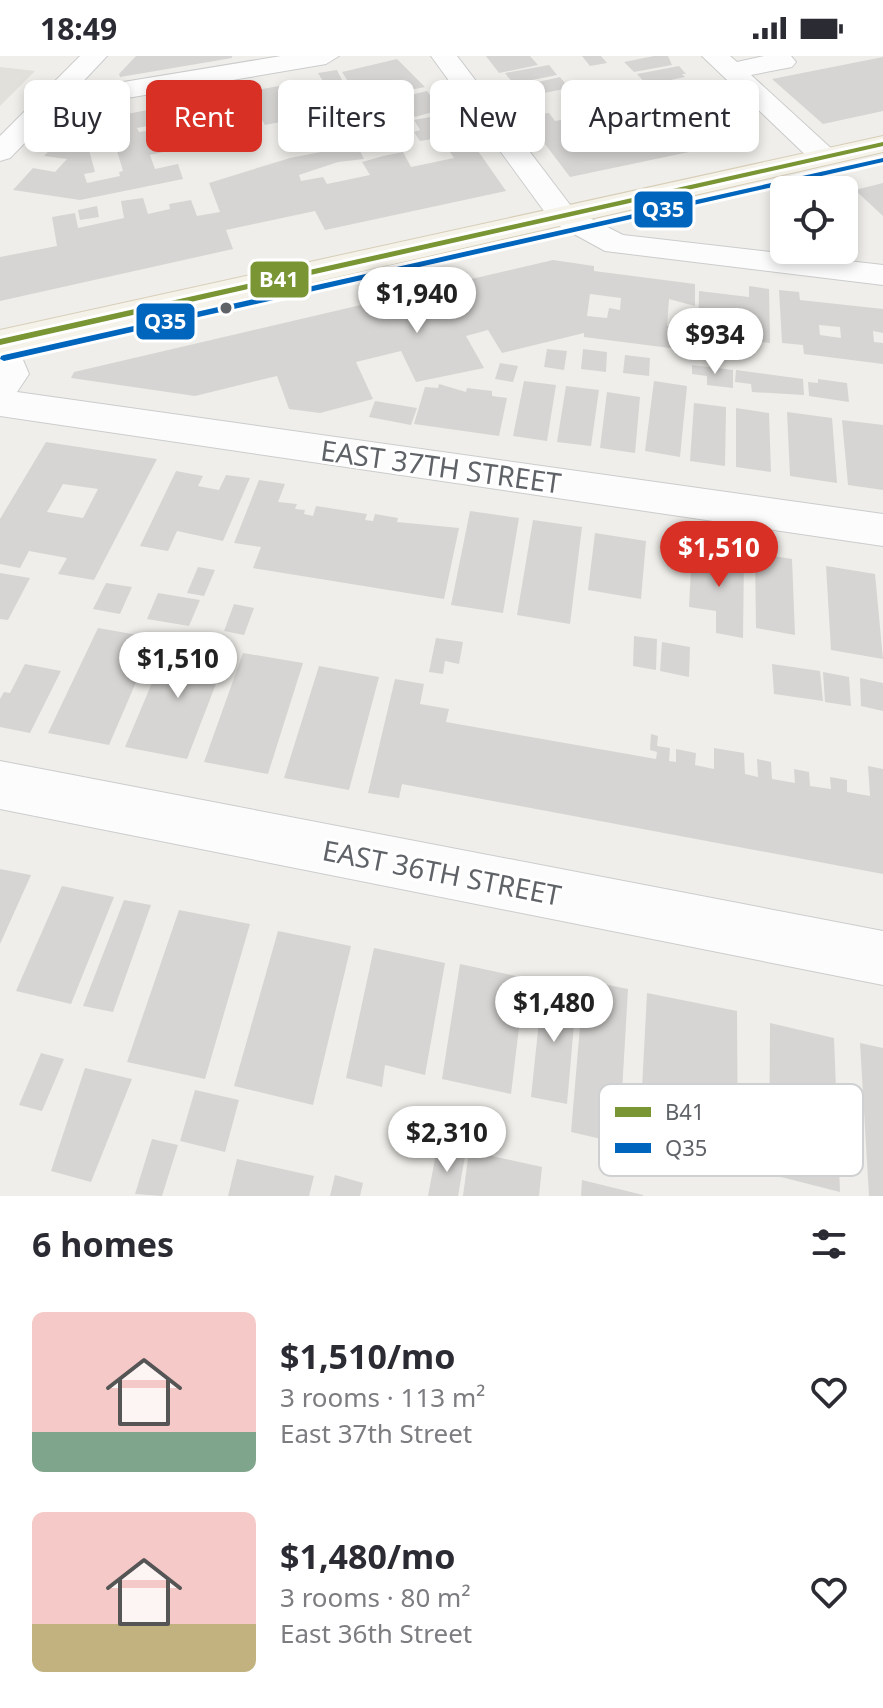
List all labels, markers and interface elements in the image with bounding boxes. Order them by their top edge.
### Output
text: 18:49 [40,8,117,49]
chip: Buy [24,80,130,152]
chip: Rent [146,80,262,152]
chip: Filters [278,80,414,152]
chip: New [430,80,545,152]
chip: Apartment [561,80,759,152]
map controls [770,176,858,264]
button: locate [770,176,858,264]
line badge: Q35 [633,190,694,229]
text: Q35 [642,193,684,223]
line badge: B41 [249,260,310,299]
text: B41 [259,263,299,293]
pin: $1,940 [352,267,482,335]
text: $1,940 [376,275,458,311]
unlabelled marker [218,300,234,316]
line badge: Q35 [135,302,196,341]
text: Q35 [144,305,186,335]
pin: $934 [668,308,762,376]
text: $934 [685,316,745,352]
street label: EAST 37TH STREET [318,430,564,502]
pin: $1,510 [654,521,784,589]
text: $1,510 [678,529,760,565]
pin: $1,510 [113,632,243,700]
text: $1,510 [137,640,219,676]
street label: EAST 36TH STREET [319,830,565,914]
pin: $1,480 [489,976,619,1044]
text: $1,480 [513,984,595,1020]
legend [599,1084,863,1176]
text: B41 [665,1096,704,1126]
pin: $2,310 [382,1106,512,1174]
text: $2,310 [406,1114,488,1150]
text: Q35 [665,1132,707,1162]
text: 6 homes [32,1221,174,1267]
icon: filters [807,1222,851,1266]
text: $1,510/mo [280,1333,455,1379]
icon: home [96,1344,192,1440]
icon: heart [807,1370,851,1414]
text: 3 rooms · 113 m² [280,1379,485,1415]
text: East 37th Street [280,1415,472,1451]
text: $1,480/mo [280,1533,455,1579]
icon: home [96,1544,192,1640]
icon: heart [807,1570,851,1614]
text: 3 rooms · 80 m² [280,1579,470,1615]
text: East 36th Street [280,1615,472,1651]

